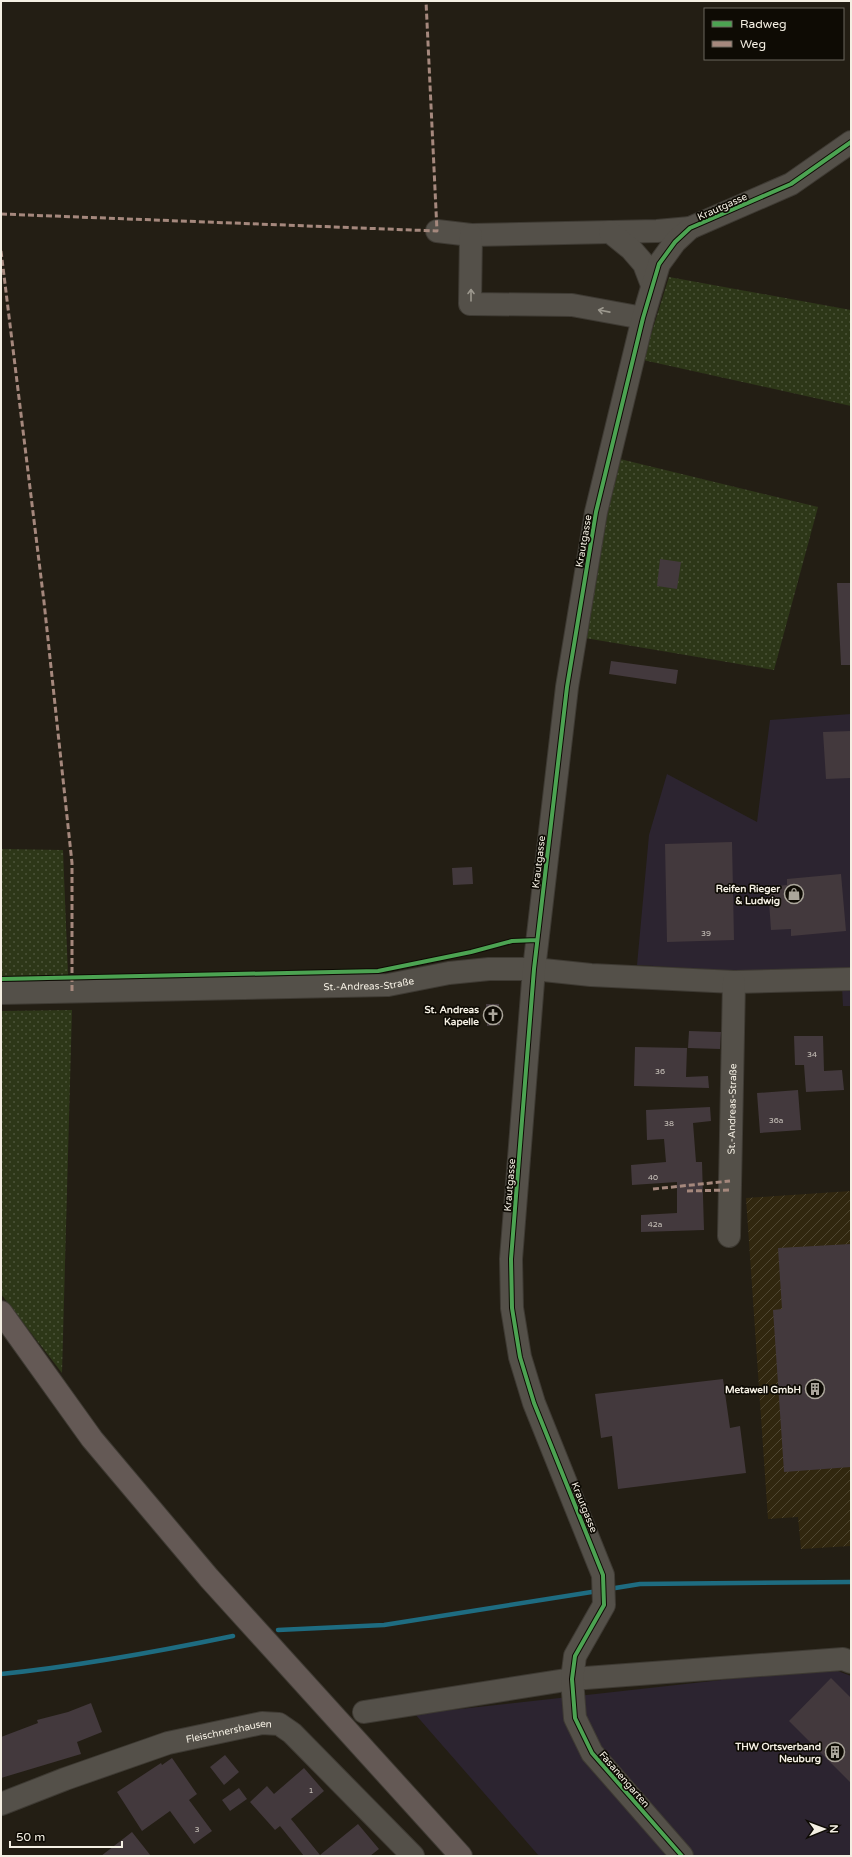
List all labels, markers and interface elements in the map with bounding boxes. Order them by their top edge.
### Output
legend [704,8,844,60]
text: Radweg [740,17,787,31]
text: Weg [740,37,766,51]
street label: Krautgasse [696,190,749,223]
one-way arrow [467,289,475,302]
one-way arrow [598,306,611,314]
street label: Krautgasse [573,514,595,568]
street label: Krautgasse [530,835,548,889]
place label: Reifen Rieger & Ludwig [716,883,780,907]
shop icon: Reifen Rieger & Ludwig [783,883,805,905]
house number: 39 [701,929,711,938]
street label: St.-Andreas-Straße [323,975,416,993]
place label: St. Andreas Kapelle [424,1004,479,1028]
church icon: St. Andreas Kapelle [482,1004,504,1026]
house number: 34 [807,1050,817,1059]
street label: St.-Andreas-Straße [726,1063,739,1155]
house number: 36 [655,1067,665,1076]
house number: 36a [769,1116,783,1125]
house number: 38 [664,1119,674,1128]
street label: Krautgasse [502,1158,518,1212]
house number: 40 [648,1173,658,1182]
house number: 42a [648,1220,662,1229]
building icon: Metawell GmbH [804,1378,826,1400]
place label: Metawell GmbH [725,1384,801,1396]
street label: Krautgasse [569,1480,600,1535]
street label: Fleischnershausen [185,1718,272,1746]
place label: THW Ortsverband Neuburg [734,1741,821,1765]
building icon: THW Ortsverband Neuburg [824,1741,846,1763]
street label: Fasanengarten [597,1749,652,1810]
house number: 1 [308,1786,314,1795]
north arrow [804,1809,844,1849]
scale bar [10,1823,122,1849]
text: N [827,1824,840,1833]
house number: 3 [194,1825,200,1834]
text: 50 m [16,1830,45,1844]

